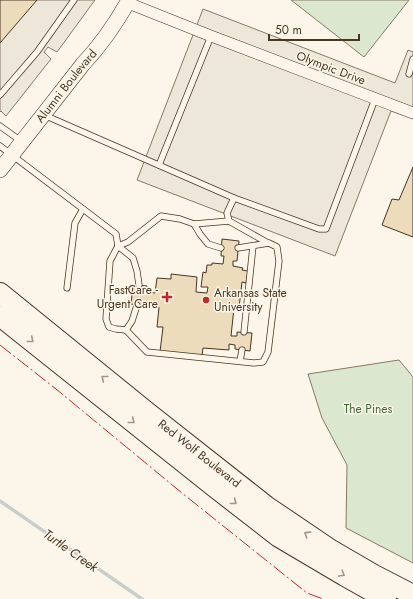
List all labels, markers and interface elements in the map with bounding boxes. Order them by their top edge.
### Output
scale bar [269,16,359,42]
text: 50 m [275,21,302,39]
street label: Alumni Boulevard [31,45,101,127]
street label: Olympic Drive [294,47,368,89]
place label: FastCare - Urgent Care [97,281,158,313]
place label: Arkansas State University [214,284,287,316]
marker: FastCare - Urgent Care [161,291,173,303]
marker: Arkansas State University [201,295,211,305]
one-way arrow [26,335,33,342]
one-way arrow [101,375,109,382]
park label: The Pines [344,400,392,418]
street label: Red Wolf Boulevard [154,415,245,492]
one-way arrow [128,416,135,423]
one-way arrow [230,497,237,504]
water label: Turtle Creek [39,524,103,577]
one-way arrow [304,531,311,538]
one-way arrow [338,570,345,577]

